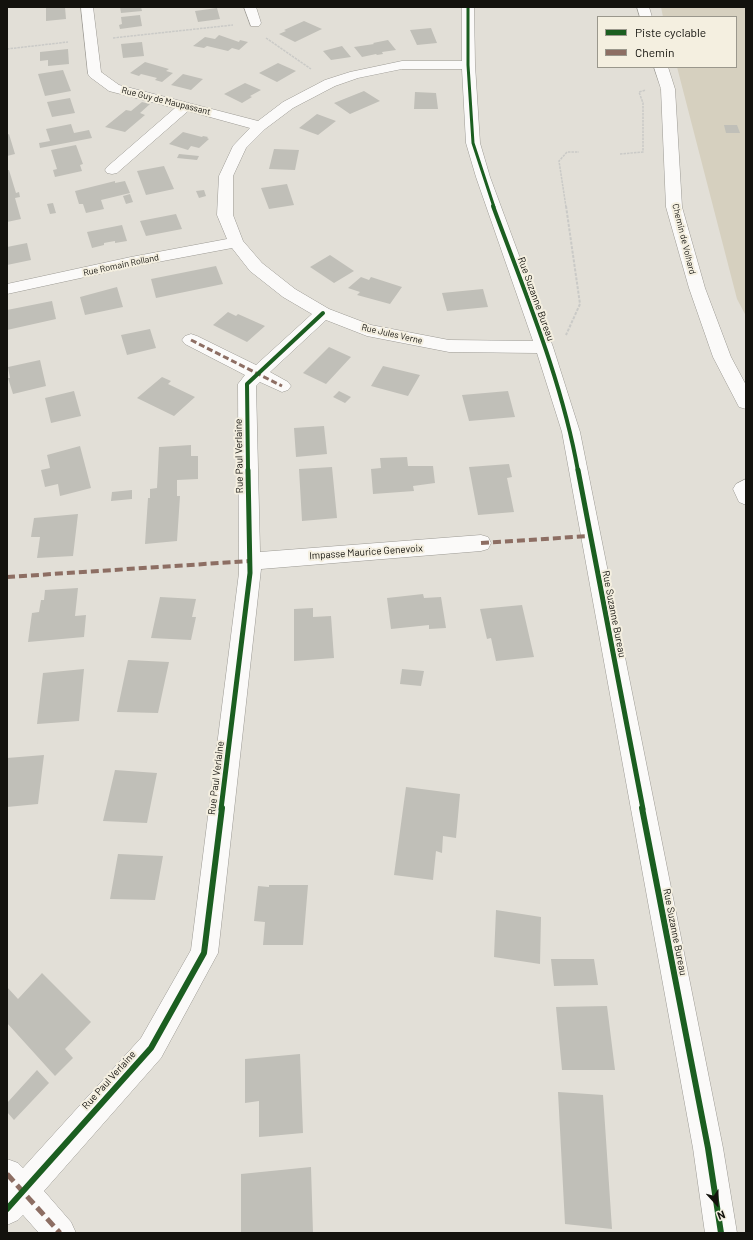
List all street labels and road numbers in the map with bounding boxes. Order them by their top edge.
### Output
street label: Rue Guy de Maupassant [120,85,212,117]
street label: Chemin de Volhard [670,203,698,275]
street label: Rue Romain Rolland [82,252,160,278]
street label: Rue Suzanne Bureau [515,255,557,343]
street label: Rue Jules Verne [360,322,424,346]
street label: Rue Paul Verlaine [232,419,246,493]
street label: Impasse Maurice Genevoix [309,542,423,562]
street label: Rue Suzanne Bureau [600,569,628,659]
street label: Rue Paul Verlaine [206,740,226,816]
street label: Rue Suzanne Bureau [661,887,689,977]
street label: Rue Paul Verlaine [80,1048,138,1112]

